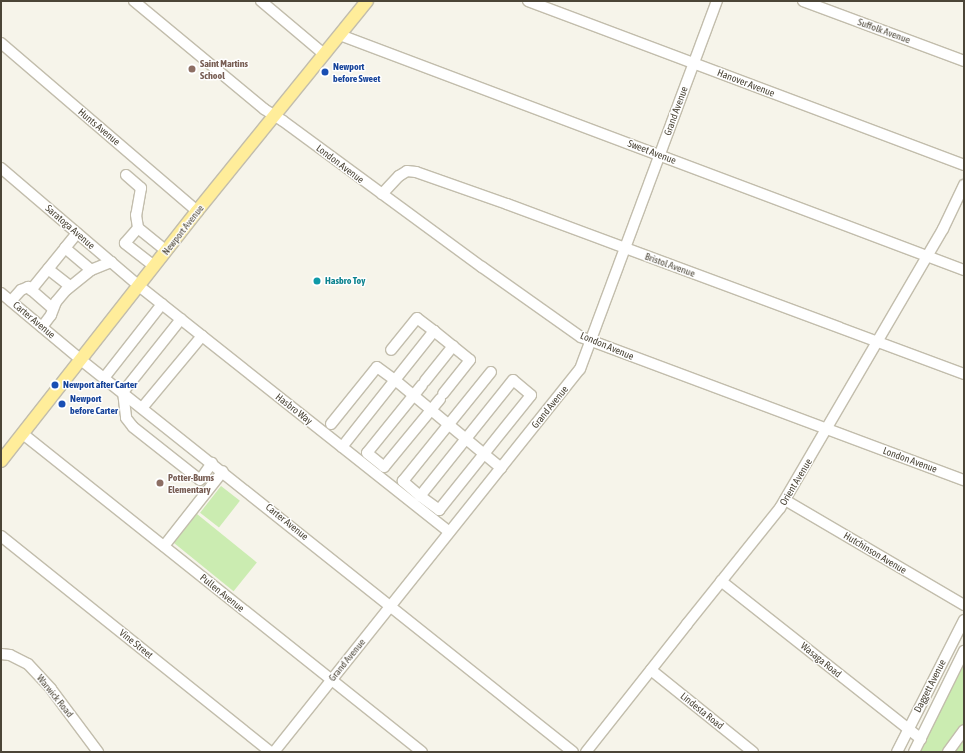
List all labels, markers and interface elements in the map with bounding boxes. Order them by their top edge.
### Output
street label: Suffolk Avenue [856,16,912,46]
place label: Saint Martins School [200,57,248,80]
place label: Newport before Sweet [333,60,380,84]
marker: Saint Martins School [187,64,197,74]
marker: Newport before Sweet [320,67,330,77]
street label: Hanover Avenue [716,67,776,99]
street label: Grand Avenue [662,85,690,137]
street label: Hunts Avenue [76,106,122,148]
street label: Sweet Avenue [626,137,678,167]
street label: London Avenue [314,142,366,186]
street label: Saratoga Avenue [43,202,97,252]
street label: Newport Avenue [160,202,206,258]
street label: Bristol Avenue [643,250,697,280]
place label: Hasbro Toy [325,275,365,287]
marker: Hasbro Toy [312,276,322,286]
street label: Carter Avenue [10,299,58,341]
street label: London Avenue [579,329,635,363]
place label: Newport after Carter [63,379,137,391]
marker: Newport after Carter [50,380,60,390]
street label: Grand Avenue [529,383,571,431]
street label: Hasbro Way [273,391,315,427]
place label: Newport before Carter [70,392,118,416]
marker: Newport before Carter [57,399,67,409]
street label: London Avenue [881,445,939,475]
street label: Orient Avenue [777,456,815,508]
place label: Potter-Burns Elementary [168,471,214,494]
marker: Potter-Burns Elementary [155,478,165,488]
street label: Carter Avenue [263,501,311,543]
street label: Hutchinson Avenue [841,530,909,576]
street label: Pullen Avenue [197,572,247,614]
street label: Vine Street [117,627,155,661]
street label: Grand Avenue [326,636,368,684]
street label: Wasaga Road [798,640,844,680]
street label: Daggett Avenue [912,658,948,714]
street label: Warwick Road [34,672,76,720]
street label: Lindesta Road [678,690,726,732]

